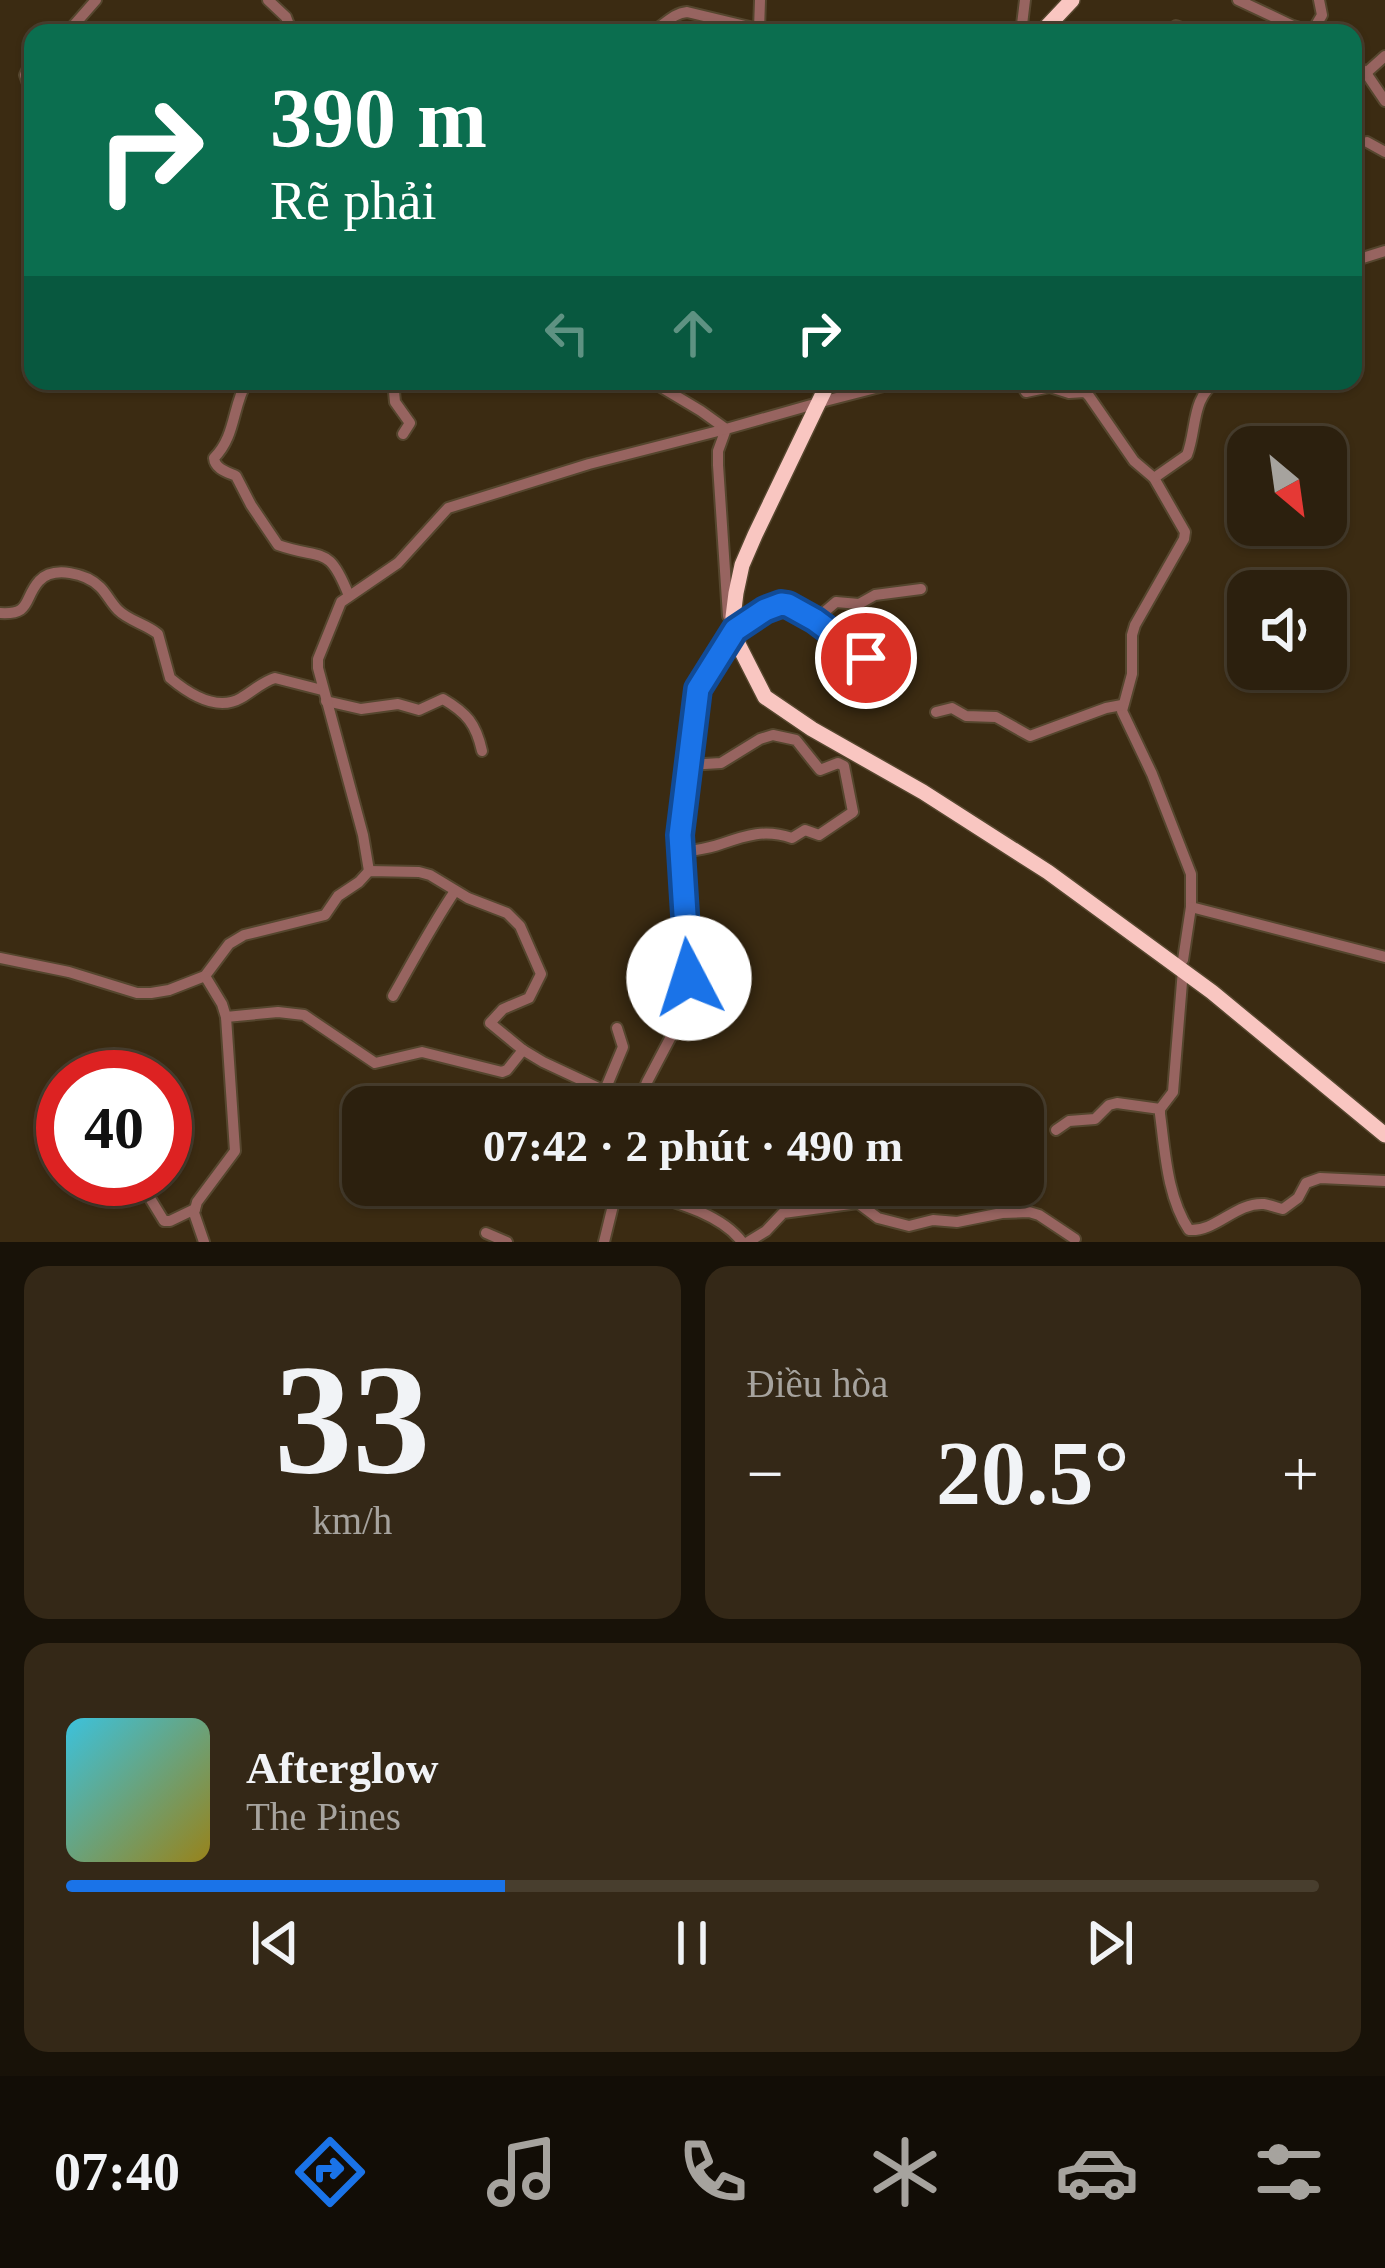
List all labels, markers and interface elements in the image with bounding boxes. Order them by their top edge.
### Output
icon: right [72,72,228,228]
text: 390 m [270,72,487,165]
text: Rẽ phải [270,171,436,231]
icon: left [534,300,600,366]
icon: ahead [660,300,726,366]
icon: right [786,300,852,366]
north arrow [1227,426,1347,546]
map controls [1227,426,1347,690]
button: sound [1227,570,1347,690]
pin [815,607,917,709]
icon: arrive [833,625,899,691]
position arrow [626,915,752,1041]
speed limit sign: 40 [36,1050,192,1206]
text: 07:42 · 2 phút · 490 m [483,1121,903,1171]
text: 33 [274,1333,430,1506]
text: Điều hòa [747,1362,888,1405]
text: 20.5° [936,1424,1130,1523]
text: − [747,1437,784,1510]
text: + [1282,1437,1319,1510]
text: km/h [312,1499,392,1542]
text: Afterglow [246,1743,438,1793]
text: The Pines [246,1795,401,1838]
icon: previous [242,1910,308,1976]
icon: pause [659,1910,725,1976]
icon: next [1077,1910,1143,1976]
icon: directions [288,2130,372,2214]
icon: music [480,2130,564,2214]
icon: phone [671,2130,755,2214]
icon: climate [863,2130,947,2214]
icon: car [1055,2130,1139,2214]
icon: filters [1247,2130,1331,2214]
text: 07:40 [54,2142,180,2202]

